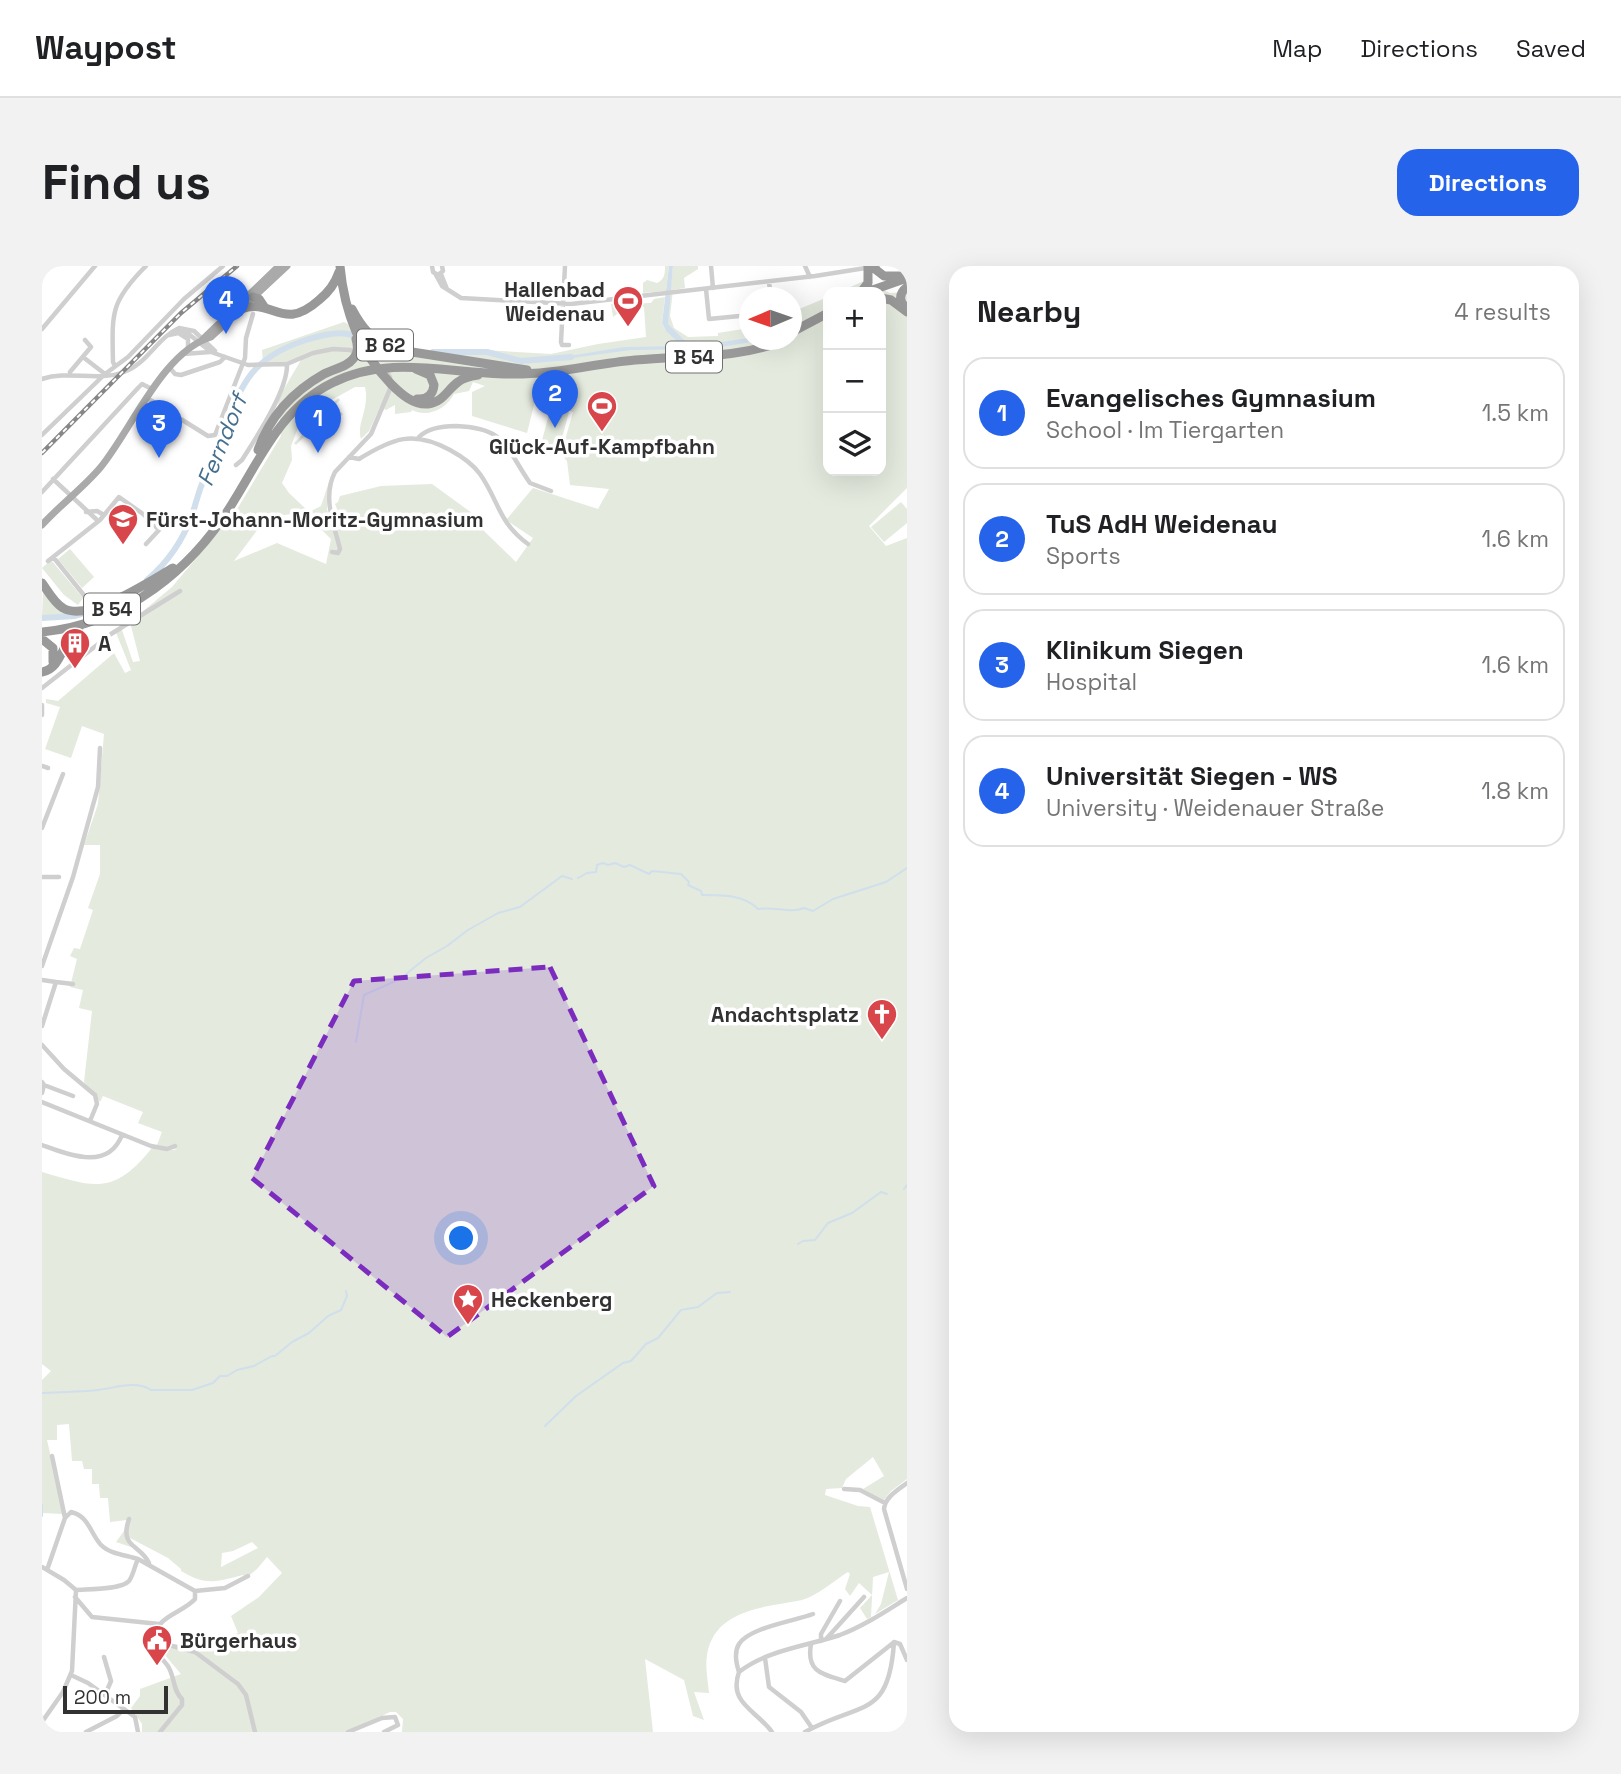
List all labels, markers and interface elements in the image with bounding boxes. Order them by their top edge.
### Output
text: Waypost [35,27,177,69]
text: Map [1272,33,1322,64]
text: Directions [1360,33,1478,64]
text: Saved [1516,33,1586,64]
button: Directions [1397,149,1579,216]
text: Find us [42,151,211,213]
pin: 4 [203,276,249,334]
place label: Hallenbad Weidenau [504,276,605,327]
sports icon: Hallenbad Weidenau [611,284,645,328]
north arrow [739,287,802,350]
map controls [823,287,886,476]
button: + [823,287,886,350]
text: Nearby [977,292,1081,331]
text: 4 results [1454,297,1551,327]
road number: B 62 [357,330,413,360]
road number: B 54 [666,342,722,372]
button: − [823,350,886,413]
pin: 2 [532,370,578,428]
text: Evangelisches Gymnasium [1046,381,1376,415]
water label: Ferndorf [190,387,255,490]
sports icon: Glück-Auf-Kampfbahn [585,389,619,433]
pin: 1 [295,395,341,453]
text: 1 [997,398,1007,428]
text: 1.5 km [1482,398,1549,428]
pin: 3 [136,400,182,458]
button: layers [823,413,886,476]
text: School · Im Tiergarten [1046,415,1284,445]
place label: Glück-Auf-Kampfbahn [489,433,715,460]
school or university icon: Fürst-Johann-Moritz-Gymnasium [106,502,140,546]
place label: Fürst-Johann-Moritz-Gymnasium [146,506,484,533]
text: TuS AdH Weidenau [1046,507,1277,541]
text: 2 [995,524,1009,554]
text: 1.6 km [1482,524,1549,554]
text: Sports [1046,541,1121,571]
road number: B 54 [84,594,140,624]
building icon: A [58,626,92,670]
place label: A [98,630,111,657]
text: Klinikum Siegen [1046,633,1244,667]
text: 3 [995,650,1009,680]
text: 1.6 km [1482,650,1549,680]
text: Hospital [1046,667,1137,697]
text: Universität Siegen - WS [1046,759,1338,793]
text: 4 [995,776,1009,806]
text: 1.8 km [1481,776,1549,806]
text: University · Weidenauer Straße [1046,793,1384,823]
church icon: Andachtsplatz [865,997,899,1041]
place label: Andachtsplatz [711,1001,859,1028]
your location [444,1221,478,1255]
place icon: Heckenberg [451,1282,485,1326]
place label: Heckenberg [491,1286,612,1313]
public building icon: Bürgerhaus [140,1623,174,1667]
place label: Bürgerhaus [180,1627,297,1654]
scale bar [63,1683,168,1715]
text: 200 m [74,1685,131,1710]

